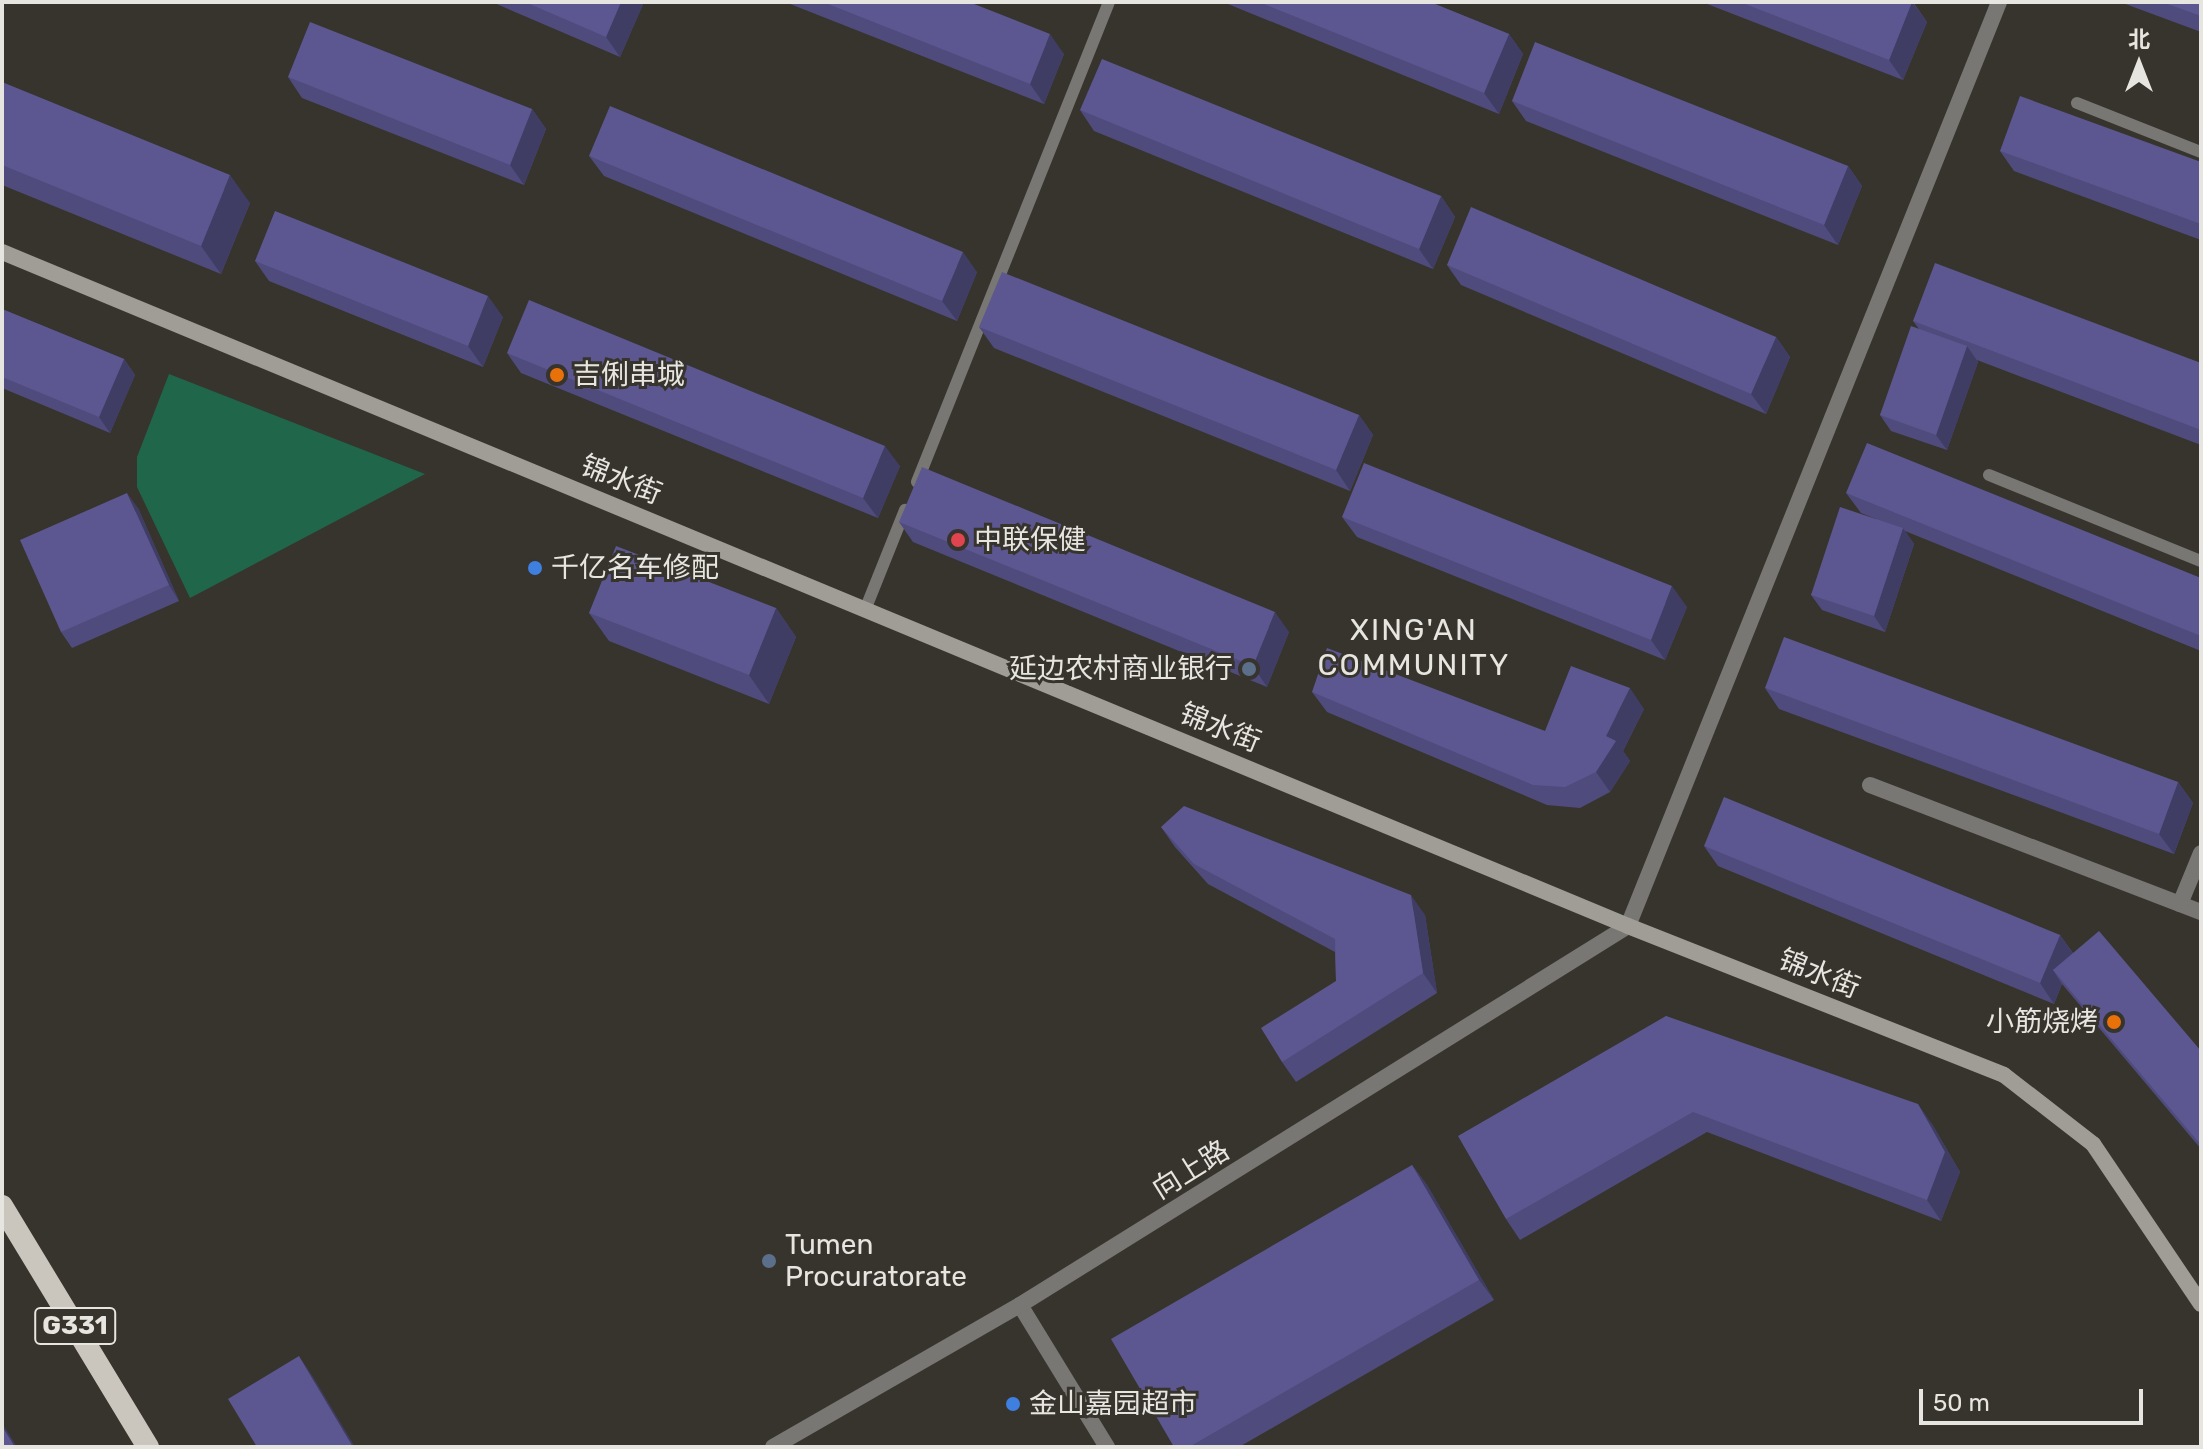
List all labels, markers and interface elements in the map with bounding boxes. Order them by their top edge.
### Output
north arrow [2099,24,2179,104]
text: 北 [2128,26,2150,53]
place label: 吉俐串城 [573,358,685,392]
marker: 吉俐串城 [548,366,566,384]
street label: 锦水街 [576,449,666,511]
place label: 中联保健 [974,523,1086,557]
marker: 中联保健 [949,531,967,549]
place label: 千亿名车修配 [551,551,719,585]
marker: 千亿名车修配 [526,559,544,577]
district label: XING'AN COMMUNITY [1318,612,1510,682]
place label: 延边农村商业银行 [1009,652,1233,686]
marker: 延边农村商业银行 [1240,660,1258,678]
street label: 锦水街 [1175,697,1265,759]
street label: 锦水街 [1774,943,1864,1005]
place label: 小筋烧烤 [1986,1005,2098,1039]
marker: 小筋烧烤 [2105,1013,2123,1031]
street label: 向上路 [1146,1133,1236,1207]
place label: Tumen Procuratorate [785,1228,967,1294]
marker: Tumen Procuratorate [760,1252,778,1270]
road number: G331 [33,1304,117,1348]
scale bar [1923,1373,2147,1423]
place label: 金山嘉园超市 [1029,1387,1197,1421]
text: 50 m [1933,1389,1990,1417]
marker: 金山嘉园超市 [1004,1395,1022,1413]

